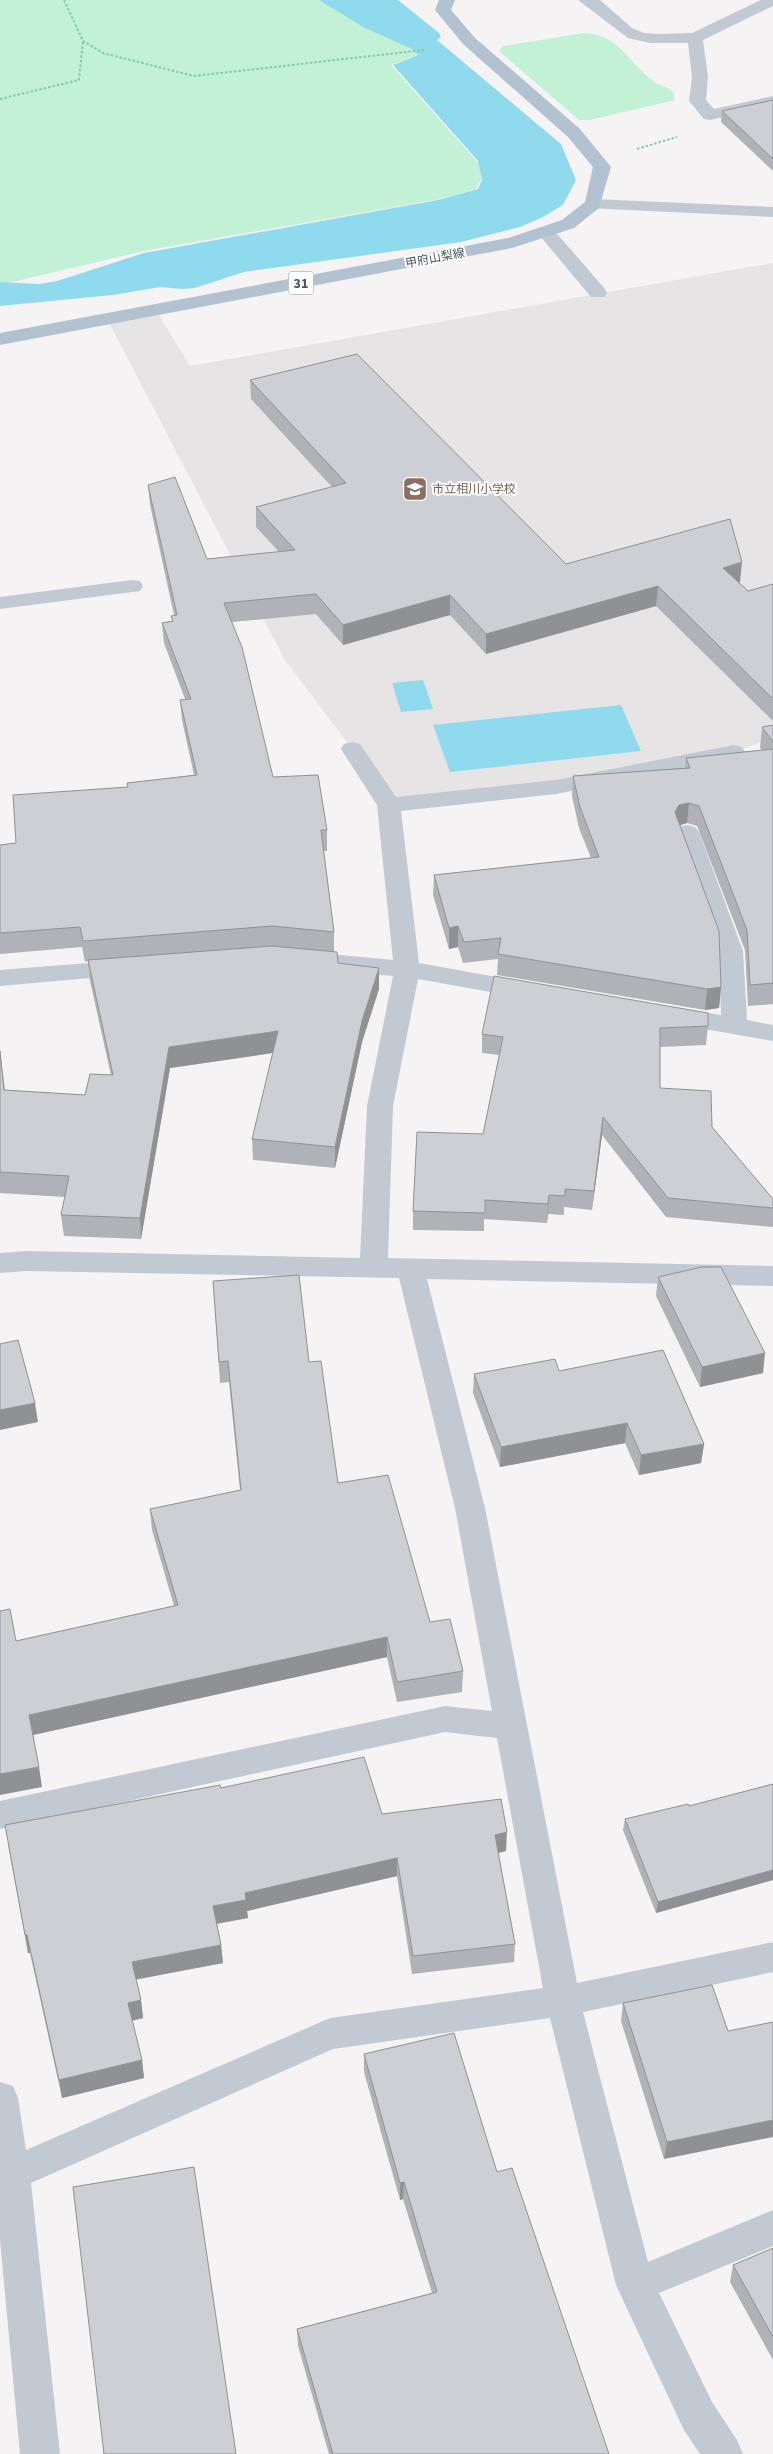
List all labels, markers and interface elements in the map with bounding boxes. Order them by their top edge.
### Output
street label: 甲府山梨線 [404,244,466,273]
road number: 31 [288,272,314,294]
school or university icon: 市立相川小学校 [402,476,428,502]
place label: 市立相川小学校 [432,481,516,498]

